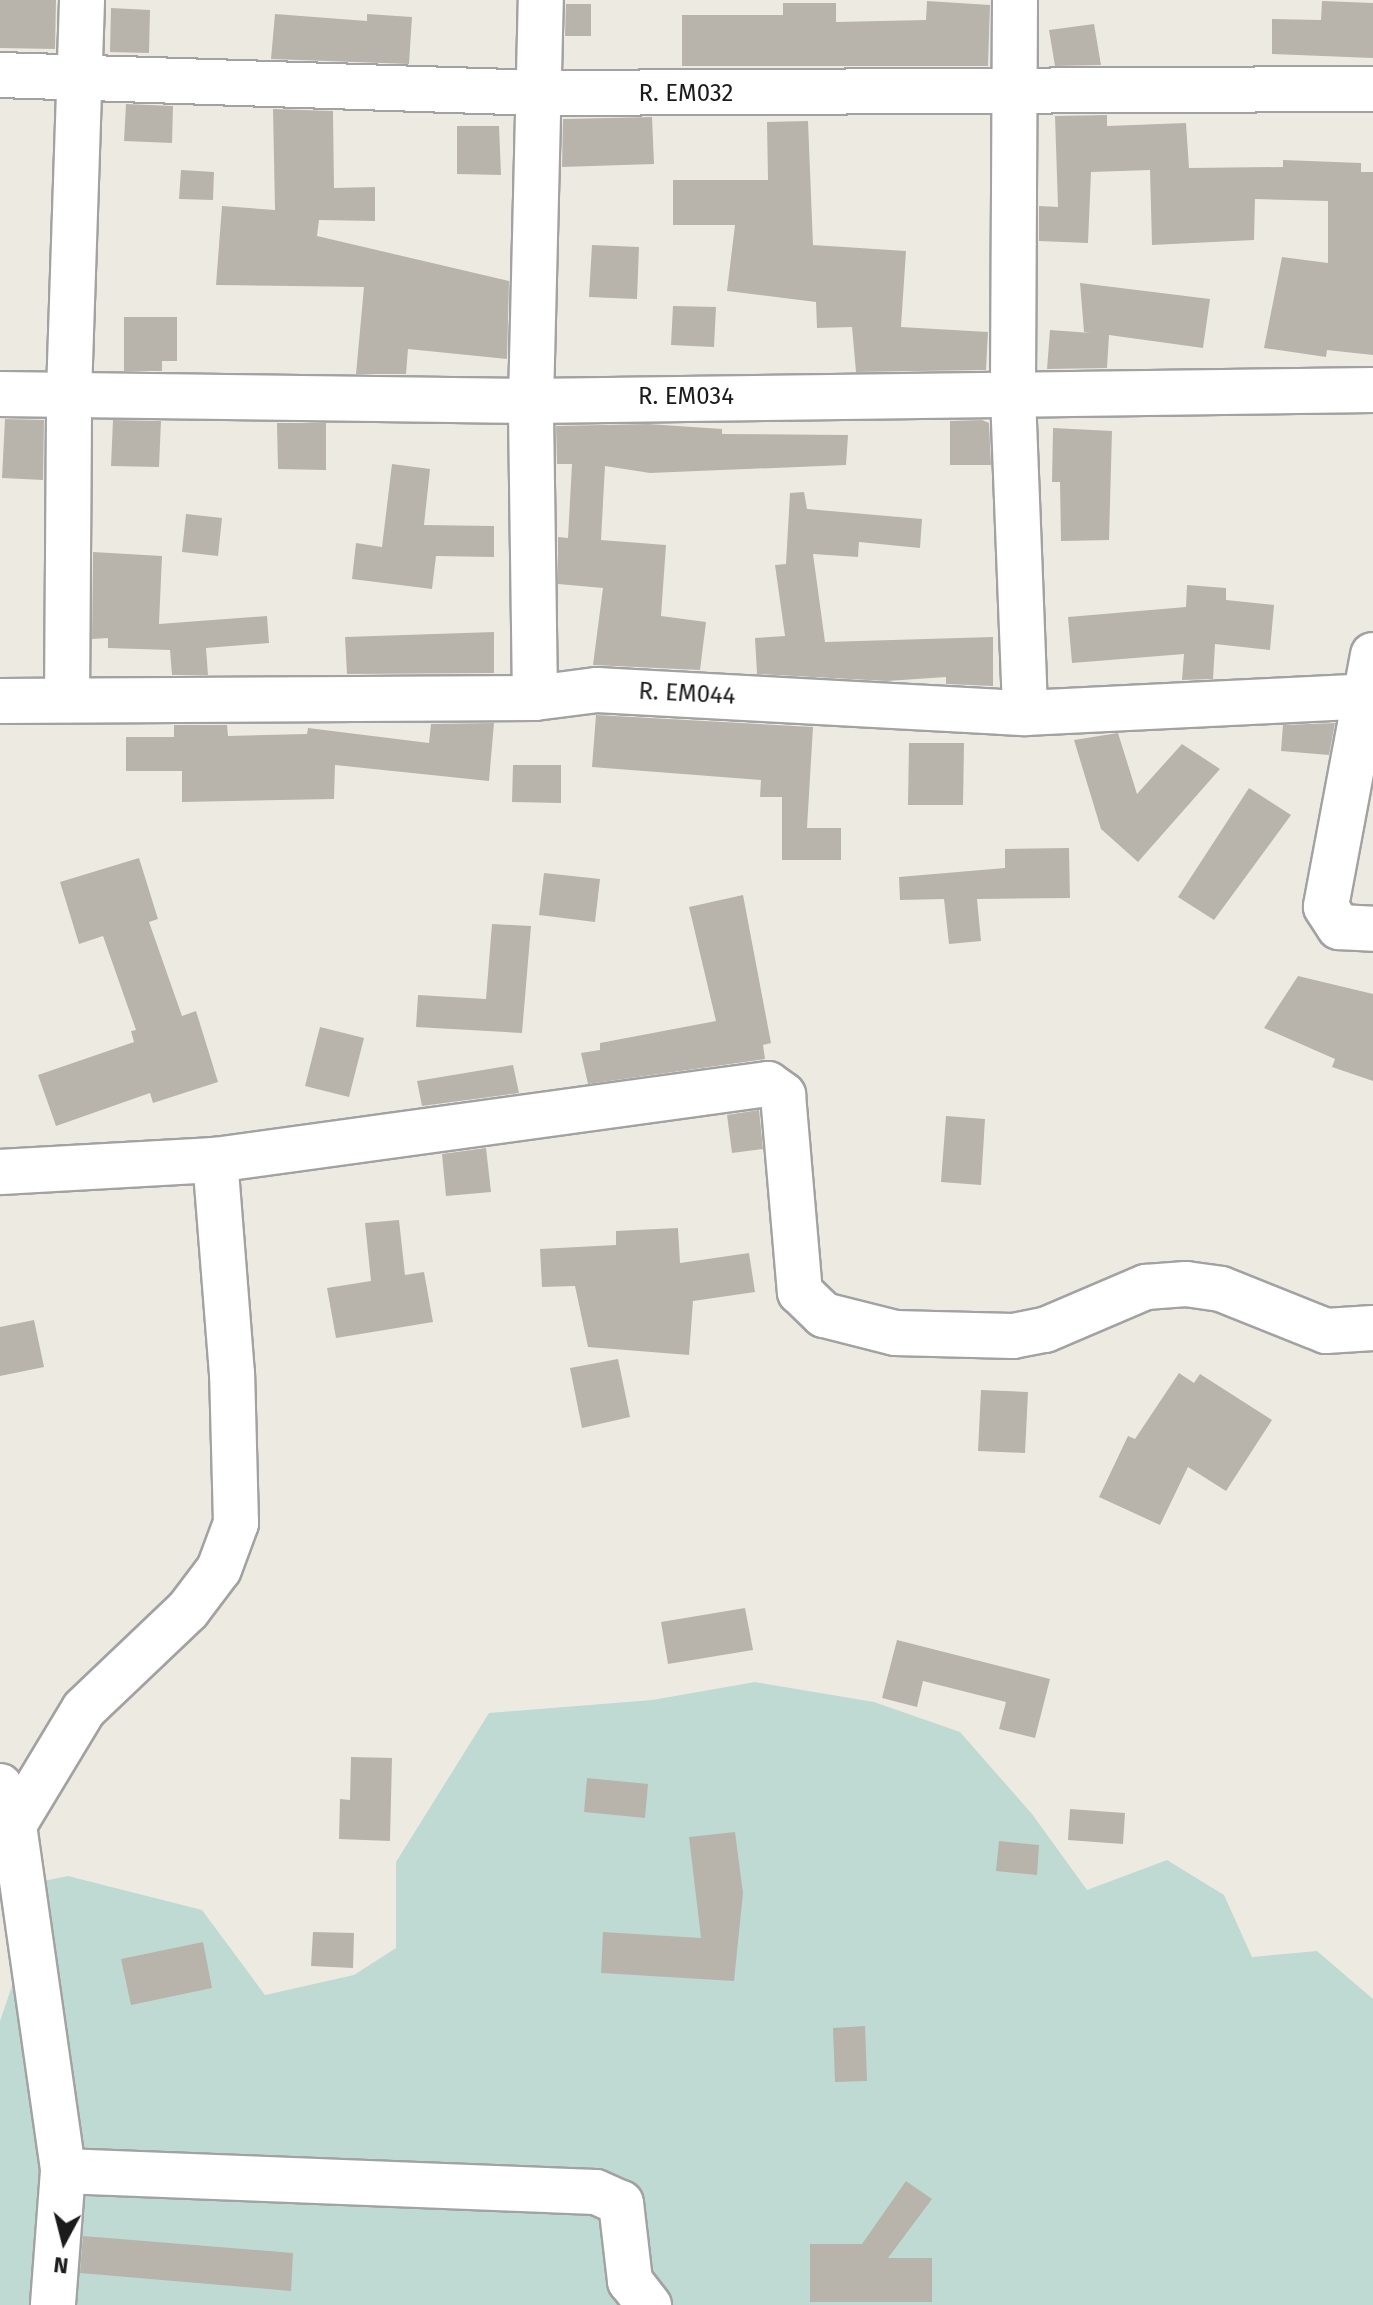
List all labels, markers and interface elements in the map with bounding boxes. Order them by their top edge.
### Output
street label: R. EM032 [639,80,733,108]
street label: R. EM034 [638,383,734,411]
street label: R. EM044 [638,677,736,711]
north arrow [24,2201,104,2281]
text: N [52,2251,70,2280]

